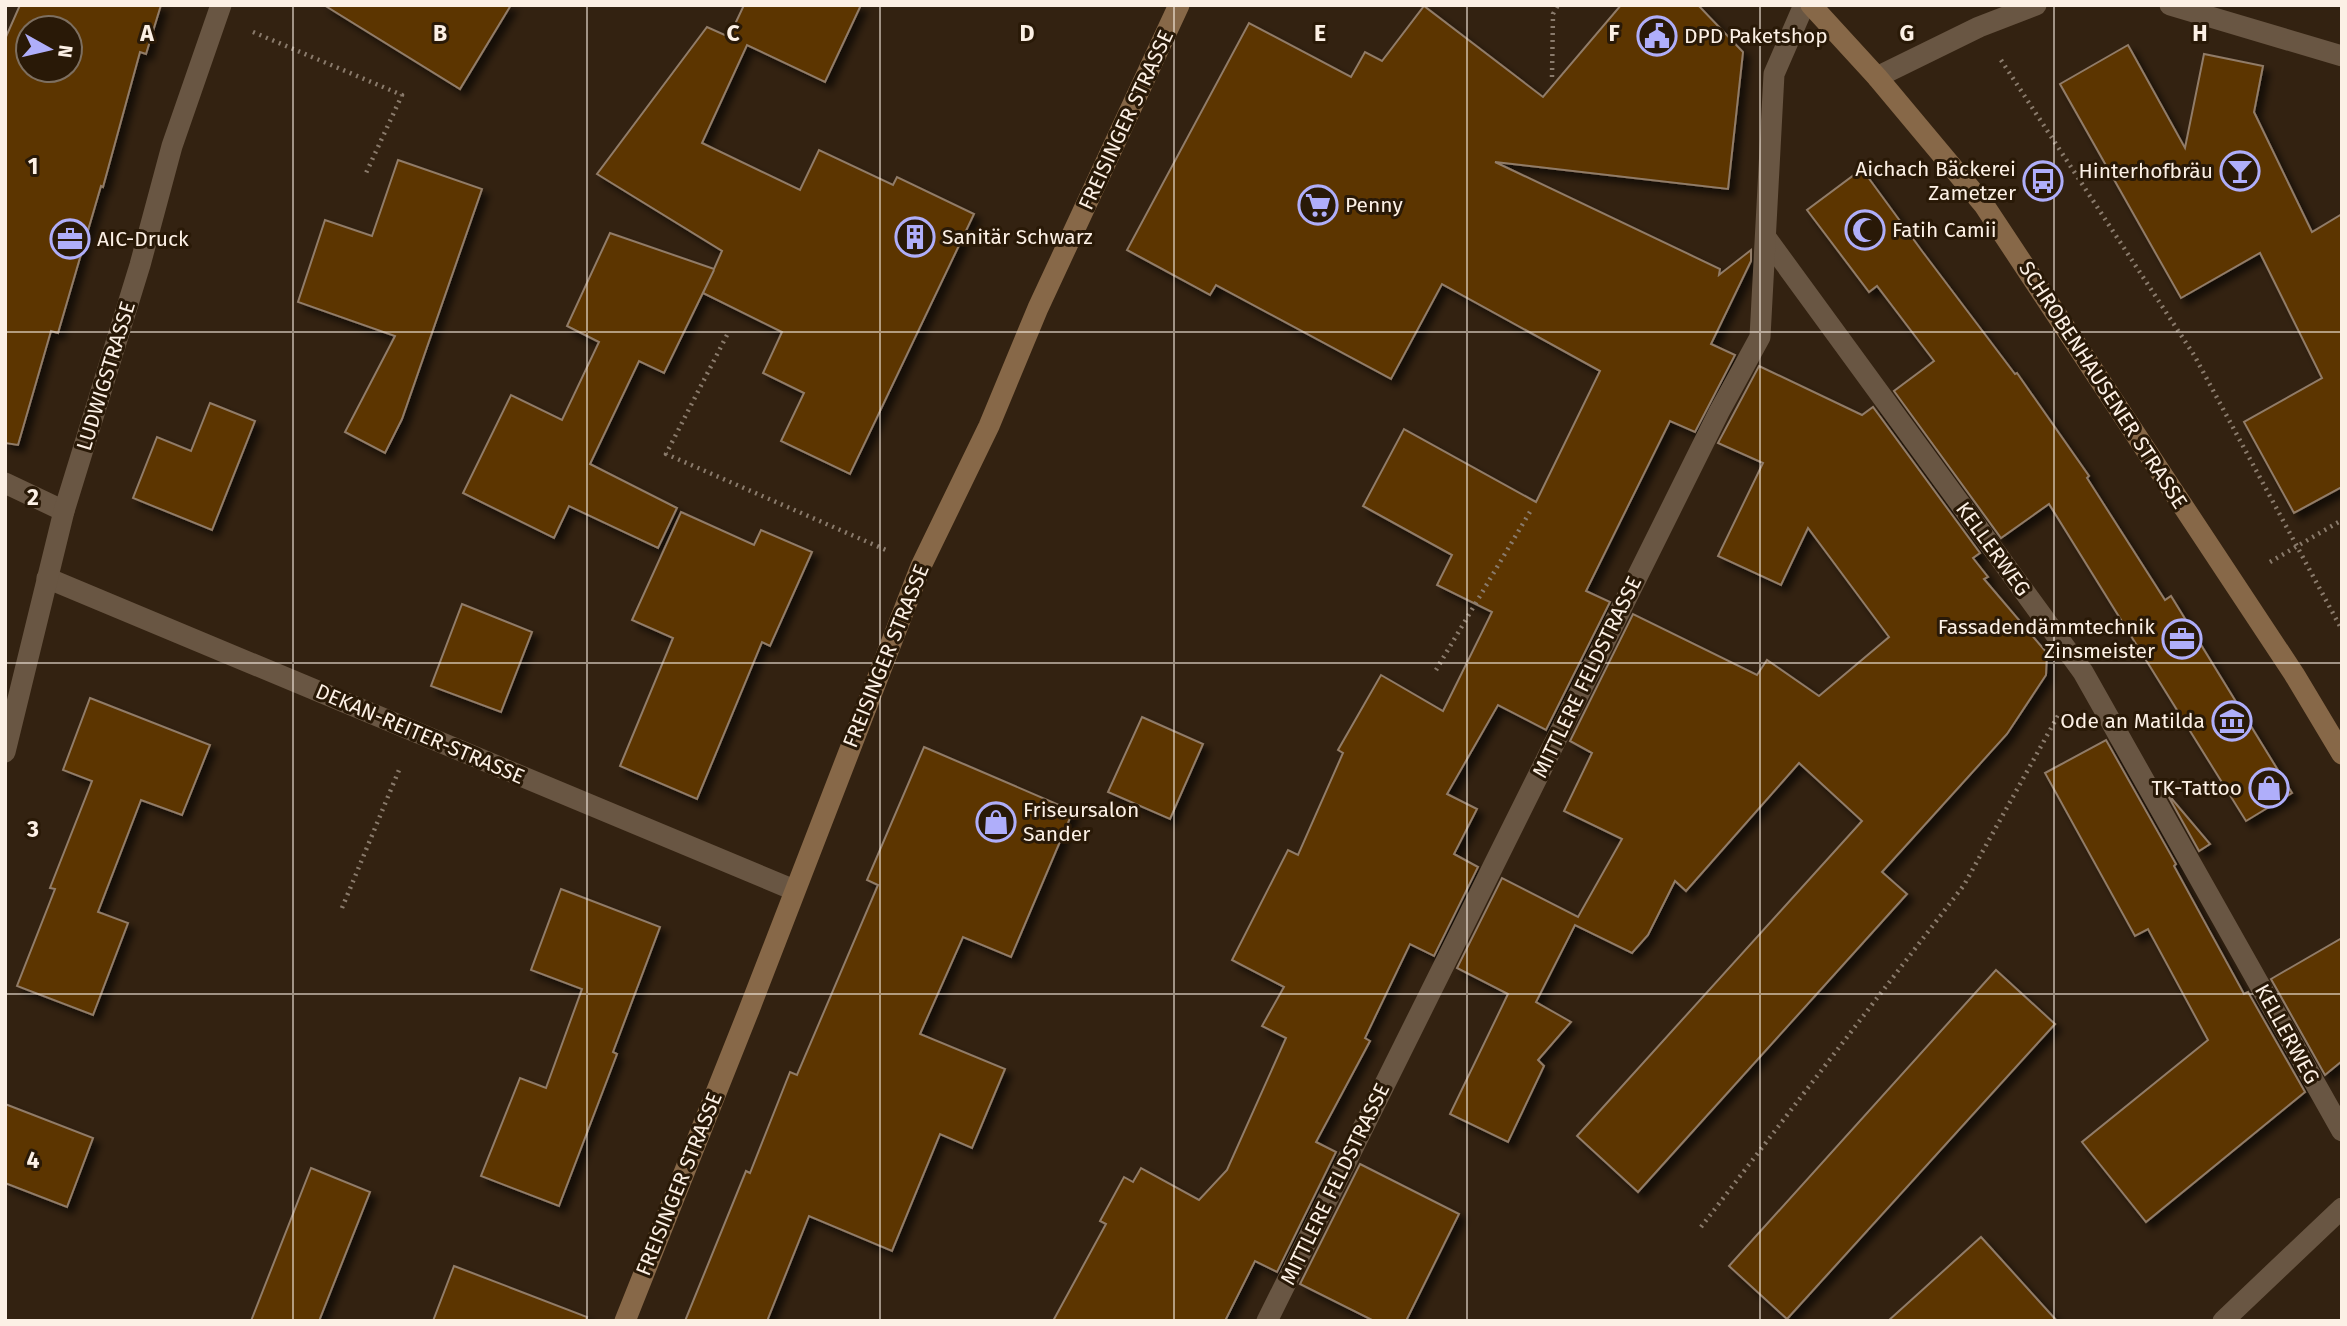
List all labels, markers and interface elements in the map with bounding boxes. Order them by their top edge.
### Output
north arrow [14,14,84,84]
public building icon: DPD Paketshop [1636,15,1678,57]
text: A [139,19,154,47]
text: B [433,19,447,47]
text: C [726,19,740,47]
text: D [1020,19,1035,47]
text: E [1314,19,1326,47]
text: F [1608,19,1620,47]
text: G [1900,19,1914,47]
text: H [2192,19,2208,47]
place label: DPD Paketshop [1684,23,1828,49]
street label: FREISINGER STRASSE [1073,26,1179,214]
text: N [53,43,78,59]
bar icon: Hinterhofbräu [2219,150,2261,192]
text: 1 [28,152,38,180]
place label: Aichach Bäckerei Zametzer [1855,156,2016,206]
place label: Hinterhofbräu [2079,158,2213,184]
bus stop icon: Aichach Bäckerei Zametzer [2022,160,2064,202]
supermarket icon: Penny [1297,184,1339,226]
place label: Penny [1345,192,1403,218]
mosque icon: Fatih Camii [1844,209,1886,251]
building icon: Sanitär Schwarz [894,216,936,258]
place label: Fatih Camii [1892,217,1997,243]
office icon: AIC-Druck [49,218,91,260]
place label: Sanitär Schwarz [942,224,1093,250]
place label: AIC-Druck [97,226,189,252]
street label: SCHROBENHAUSENER STRASSE [2013,256,2193,514]
street label: LUDWIGSTRASSE [71,298,141,454]
text: 2 [27,483,39,511]
street label: KELLERWEG [1950,497,2036,601]
street label: FREISINGER STRASSE [837,560,935,752]
street label: MITTLERE FELDSTRASSE [1527,572,1647,782]
place label: Fassadendämmtechnik Zinsmeister [1938,614,2155,664]
office icon: Fassadendämmtechnik Zinsmeister [2161,618,2203,660]
street label: DEKAN-REITER-STRASSE [312,678,528,790]
museum icon: Ode an Matilda [2211,700,2253,742]
place label: Ode an Matilda [2060,708,2205,734]
shop icon: TK-Tattoo [2248,767,2290,809]
place label: TK-Tattoo [2151,775,2242,801]
place label: Friseursalon Sander [1023,797,1139,847]
shop icon: Friseursalon Sander [975,801,1017,843]
text: 3 [26,815,39,843]
street label: KELLERWEG [2249,980,2325,1088]
street label: MITTLERE FELDSTRASSE [1275,1079,1395,1289]
street label: FREISINGER STRASSE [630,1088,728,1280]
text: 4 [27,1146,40,1174]

